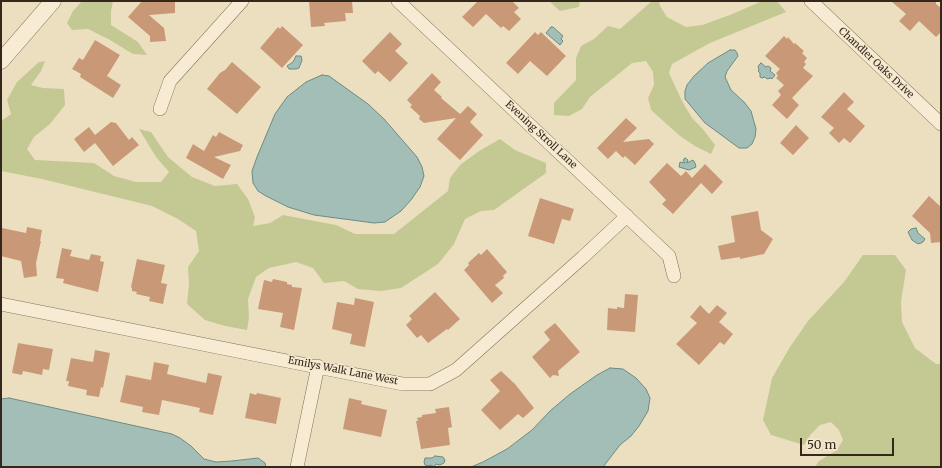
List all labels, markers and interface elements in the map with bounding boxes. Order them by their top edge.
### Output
street label: Chandler Oaks Drive [836,25,916,101]
street label: Evening Stroll Lane [503,99,579,171]
street label: Emilys Walk Lane West [287,354,399,388]
scale bar [802,430,896,456]
text: 50 m [807,437,836,452]

